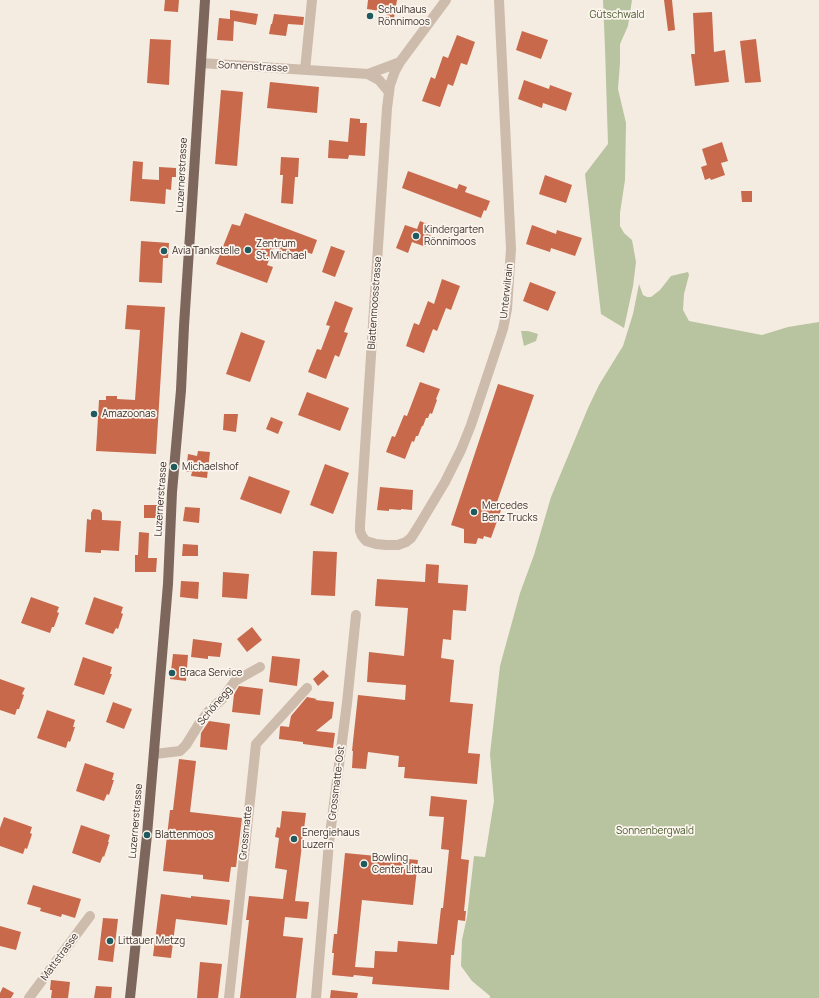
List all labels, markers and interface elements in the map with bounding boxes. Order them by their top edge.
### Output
place label: Schulhaus Rönnimoos [378,4,430,28]
park label: Gütschwald [590,9,644,21]
marker: Schulhaus Rönnimoos [365,11,375,21]
street label: Sonnenstrasse [218,59,288,75]
street label: Luzernerstrasse [174,137,190,213]
place label: Kindergarten Rönnimoos [424,224,484,248]
marker: Kindergarten Rönnimoos [411,231,421,241]
place label: Zentrum St. Michael [256,238,307,262]
place label: Avia Tankstelle [172,245,240,257]
marker: Zentrum St. Michael [243,245,253,255]
marker: Avia Tankstelle [159,246,169,256]
street label: Blattenmoosstrasse [366,256,384,350]
street label: Unterwilrain [498,263,516,319]
place label: Amazoonas [102,408,156,420]
marker: Amazoonas [89,409,99,419]
street label: Luzernerstrasse [152,461,170,537]
place label: Michaelshof [182,461,239,473]
marker: Michaelshof [169,462,179,472]
place label: Mercedes Benz Trucks [482,500,538,524]
marker: Mercedes Benz Trucks [469,507,479,517]
place label: Braca Service [180,667,242,679]
marker: Braca Service [167,668,177,678]
street label: Schönegg [195,684,235,728]
street label: Grossmatte-Ost [326,745,348,821]
street label: Luzernerstrasse [127,783,145,859]
street label: Grossmatte [237,805,255,861]
park label: Sonnenbergwald [616,825,694,837]
place label: Energiehaus Luzern [302,827,360,850]
place label: Blattenmoos [155,829,214,841]
marker: Blattenmoos [142,830,152,840]
marker: Energiehaus Luzern [289,834,299,844]
place label: Bowling Center Littau [372,852,432,876]
marker: Bowling Center Littau [359,859,369,869]
street label: Mattstrasse [39,931,81,983]
place label: Littauer Metzg [118,935,185,947]
marker: Littauer Metzg [105,936,115,946]

